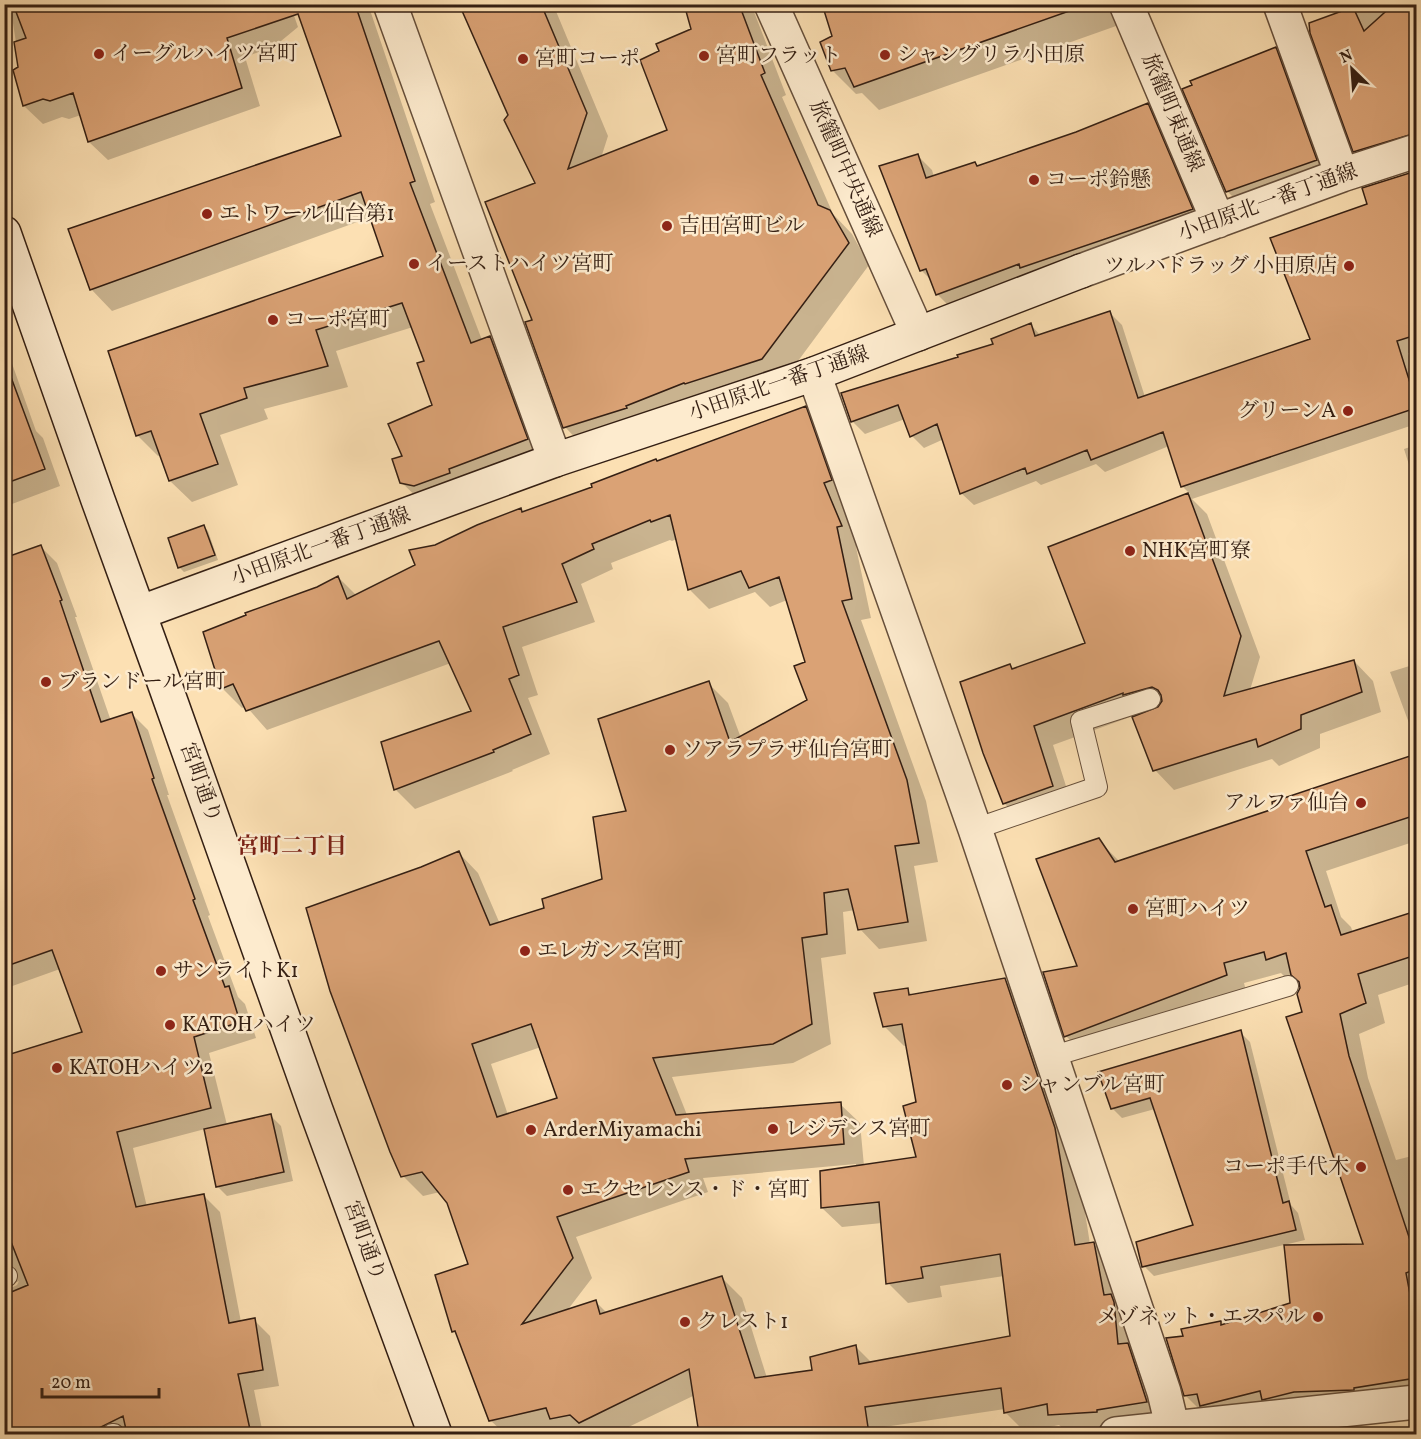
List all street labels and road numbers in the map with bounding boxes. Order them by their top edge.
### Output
street label: 旅籠町東通線 [1134,49,1210,177]
street label: 旅籠町中央通線 [802,96,888,242]
street label: 小田原北一番丁通線 [1174,157,1362,249]
street label: 小田原北一番丁通線 [685,340,873,428]
street label: 小田原北一番丁通線 [227,501,415,593]
street label: 宮町通り [172,739,228,827]
street label: 宮町通り [336,1197,392,1285]

